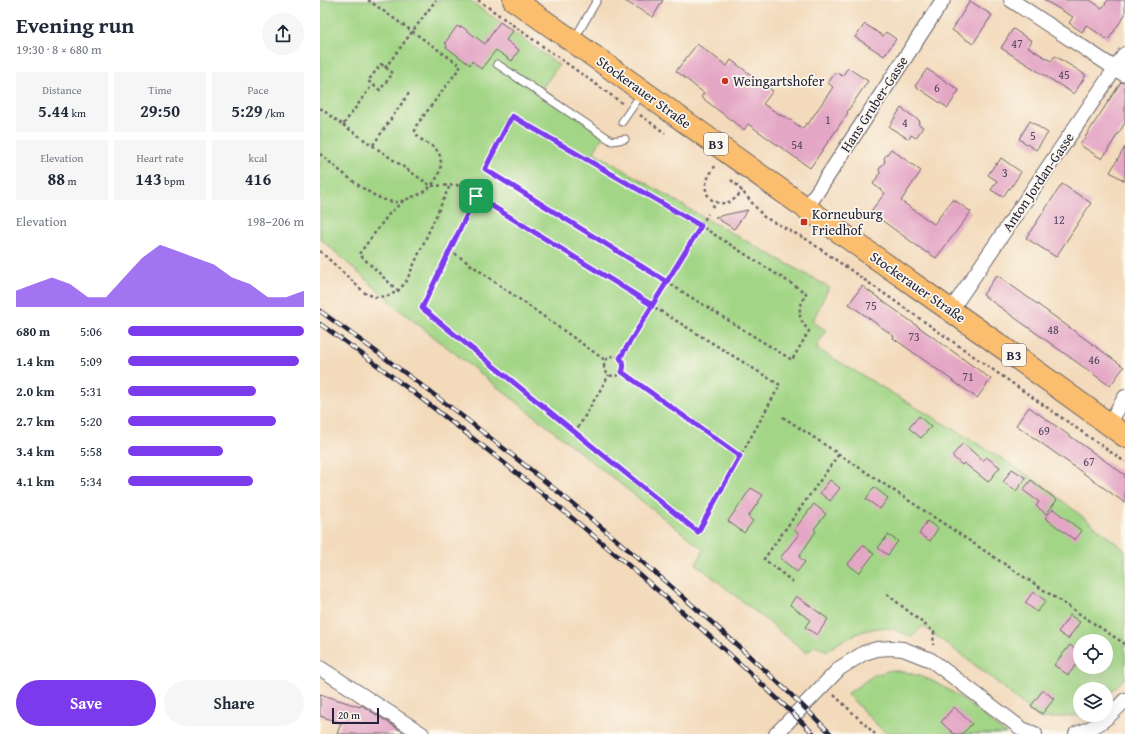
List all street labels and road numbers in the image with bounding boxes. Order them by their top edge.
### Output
street label: Stockerauer Straße [593,51,696,133]
street label: Hans Gruber-Gasse [835,52,913,156]
street label: Anton Jordan-Gasse [997,128,1079,236]
road number: B3 [704,133,728,155]
street label: Stockerauer Straße [866,247,970,328]
road number: B3 [1002,344,1026,366]

